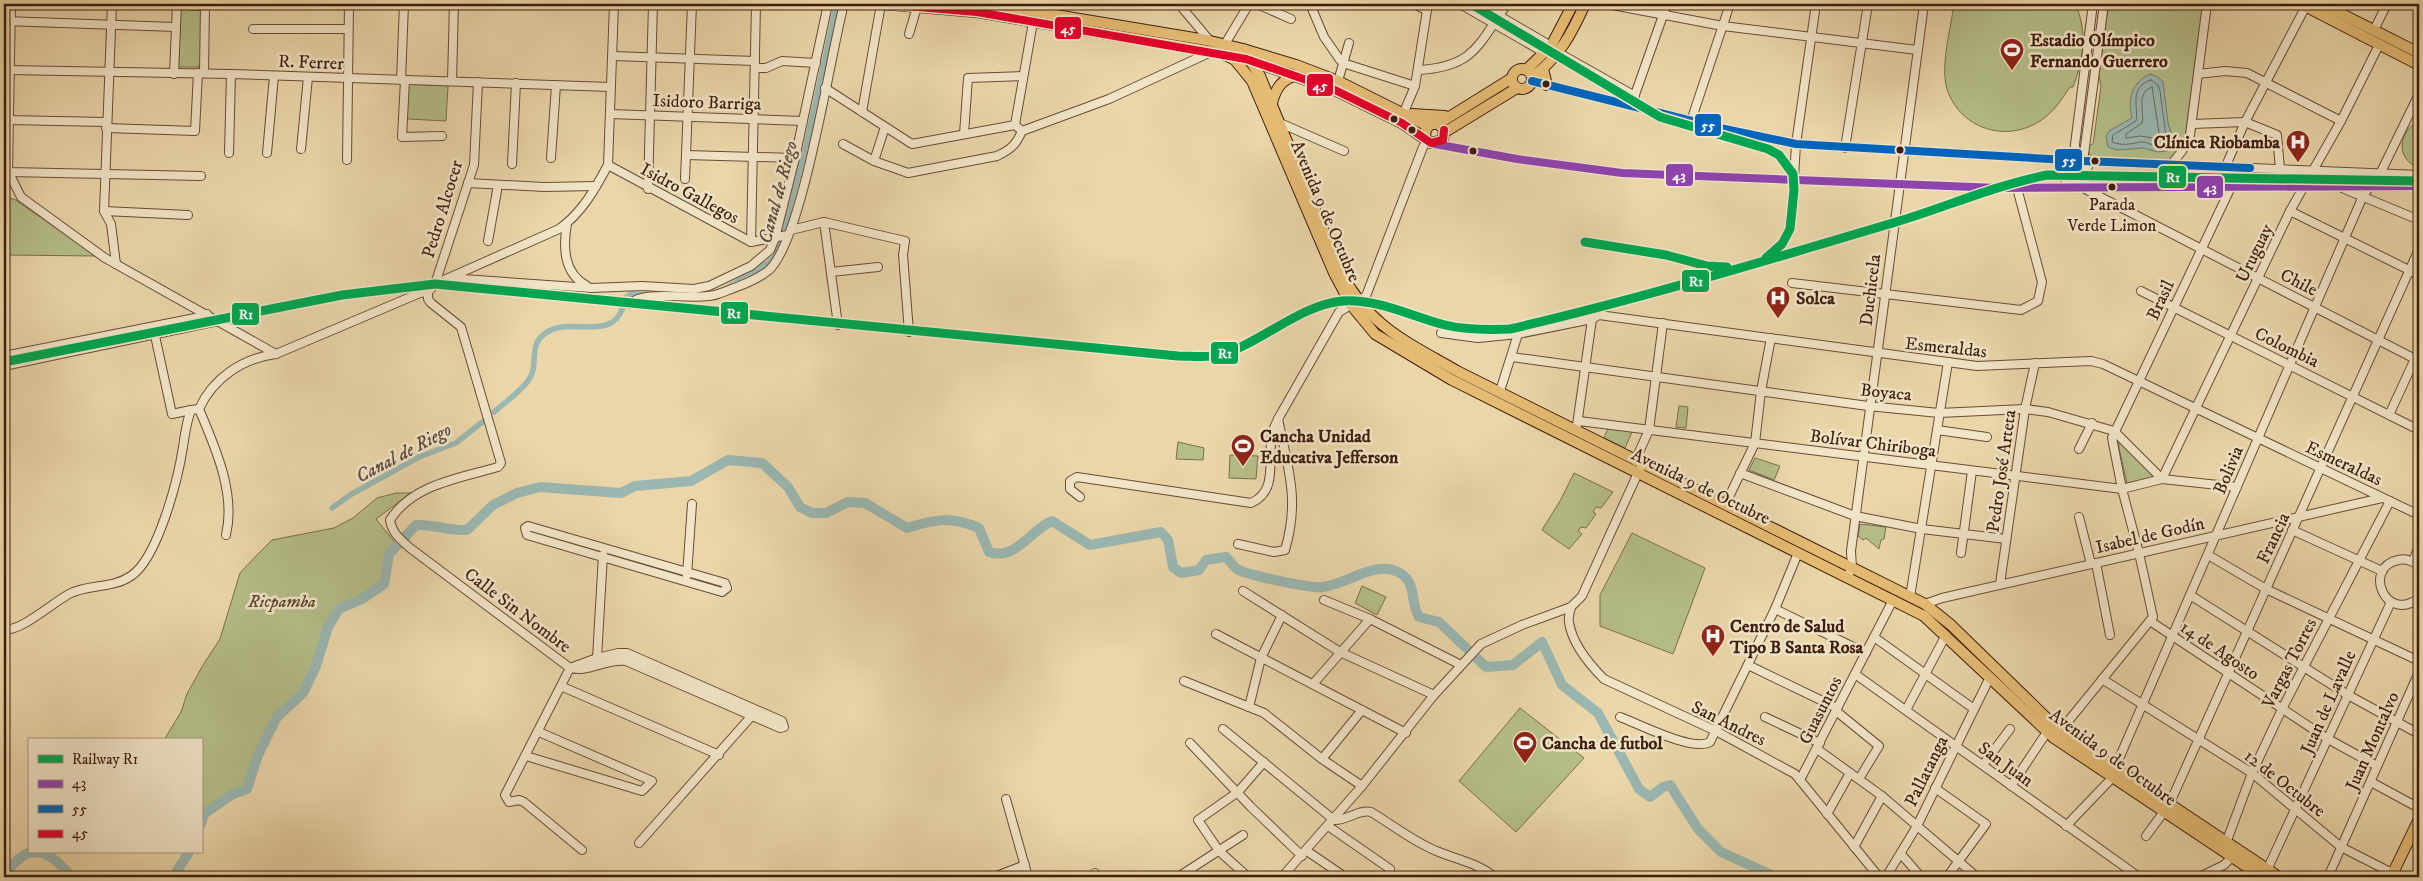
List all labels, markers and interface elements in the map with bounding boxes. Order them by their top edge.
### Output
line badge: 45 [1054,16,1082,40]
text: 45 [1060,20,1076,38]
place label: Estadio Olímpico Fernando Guerrero [2030,30,2168,73]
sports icon: Estadio Olímpico Fernando Guerrero [1999,37,2025,71]
street label: R. Ferrer [278,51,344,75]
line badge: 45 [1306,73,1334,97]
text: 45 [1312,77,1328,95]
unlabelled marker [1541,79,1551,89]
street label: Isidoro Barriga [652,90,762,116]
line badge: 55 [1694,113,1722,137]
unlabelled marker [1389,114,1399,124]
text: 55 [1700,117,1715,135]
unlabelled marker [1407,125,1417,135]
hospital icon: Clínica Riobamba [2285,129,2311,163]
place label: Clínica Riobamba [2154,132,2280,154]
street label: Avenida 9 de Octubre [1285,137,1365,285]
water label: Canal de Riego [754,139,803,246]
unlabelled marker [1895,145,1905,155]
unlabelled marker [1468,146,1478,156]
line badge: 55 [2054,148,2083,172]
text: 55 [2061,152,2076,170]
unlabelled marker [2090,156,2100,166]
street label: Pedro Alcocer [418,157,468,261]
street label: Isidro Gallegos [637,159,743,229]
line badge: 43 [1665,163,1694,187]
line badge: R1 [2158,165,2187,189]
text: 43 [1671,167,1686,185]
text: R1 [2166,169,2180,187]
line badge: 43 [2196,175,2224,199]
text: 43 [2202,179,2217,197]
marker: Parada Verde Limon [2107,182,2117,192]
place label: Parada Verde Limon [2067,194,2157,237]
street label: Uruguay [2231,220,2279,286]
street label: Duchicela [1856,253,1886,327]
street label: Chile [2276,264,2321,302]
line badge: R1 [1681,269,1710,293]
text: R1 [1689,273,1703,291]
street label: Brasil [2142,276,2180,324]
hospital icon: Solca [1765,285,1791,319]
place label: Solca [1796,288,1835,310]
line badge: R1 [720,301,749,325]
line badge: R1 [231,302,260,326]
text: R1 [727,305,741,323]
text: R1 [239,306,253,324]
street label: Colombia [2251,323,2323,373]
street label: Esmeraldas [1904,333,1988,363]
line badge: R1 [1210,341,1239,365]
text: R1 [1218,345,1232,363]
street label: Boyaca [1859,379,1913,407]
street label: Pedro José Arteta [1982,408,2022,534]
water label: Canal de Riego [352,418,456,488]
street label: Bolívar Chiriboga [1808,425,1938,463]
place label: Cancha Unidad Educativa Jefferson [1260,426,1399,469]
sports icon: Cancha Unidad Educativa Jefferson [1230,433,1256,467]
street label: Esmeraldas [2302,437,2385,491]
street label: Bolivia [2209,443,2249,498]
street label: Avenida 9 de Octubre [1628,444,1774,530]
street label: Francia [2253,509,2295,567]
street label: Isabel de Godín [2094,513,2207,559]
street label: Calle Sin Nombre [460,563,575,658]
park label: Ricpamba [247,591,316,613]
street label: Vargas Torres [2257,615,2322,713]
place label: Centro de Salud Tipo B Santa Rosa [1729,616,1863,659]
street label: 14 de Agosto [2176,616,2263,685]
hospital icon: Centro de Salud Tipo B Santa Rosa [1700,623,1726,657]
street label: Juan de Lavalle [2295,647,2362,759]
street label: Guasuntos [1794,673,1847,748]
street label: Juan Montalvo [2341,688,2405,796]
street label: San Andres [1688,696,1769,751]
street label: Avenida 9 de Octubre [2045,704,2180,811]
sports icon: Cancha de futbol [1512,730,1538,764]
street label: Pallatanga [1900,732,1954,810]
place label: Cancha de futbol [1542,733,1663,755]
street label: San Juan [1973,737,2038,793]
legend [28,738,202,854]
street label: 12 de Octubre [2239,745,2329,822]
text: Railway R1 [72,750,138,769]
text: 43 [72,774,86,793]
text: 55 [72,800,87,819]
text: 45 [72,824,89,843]

